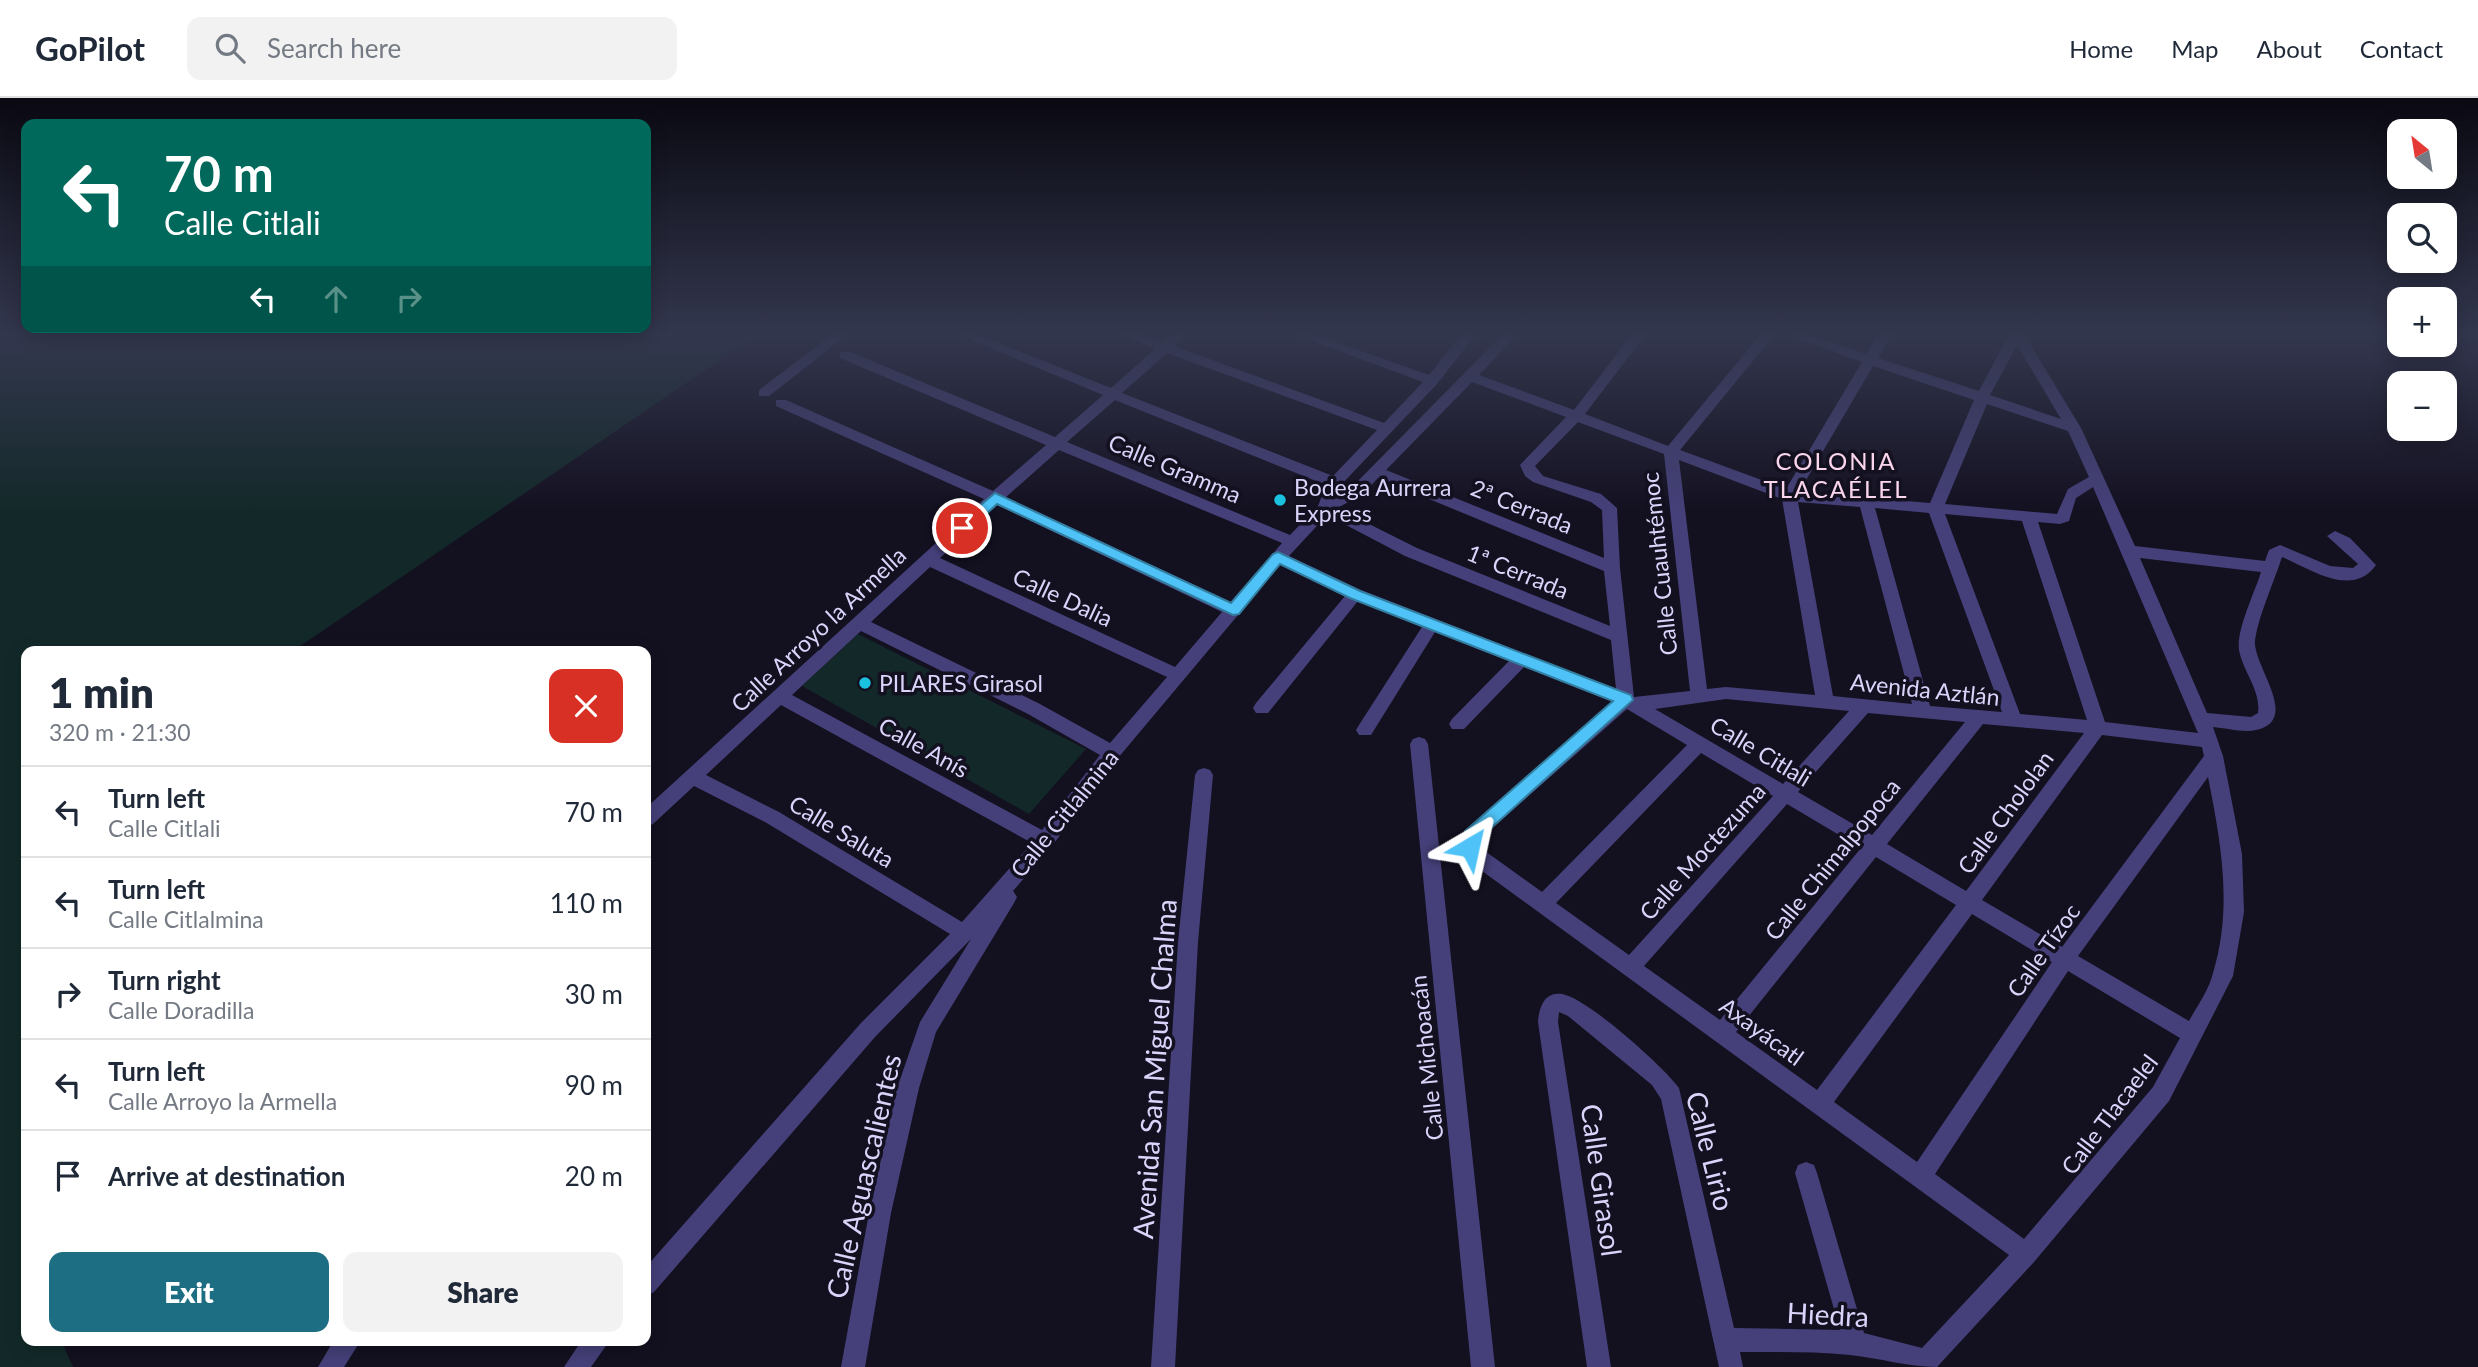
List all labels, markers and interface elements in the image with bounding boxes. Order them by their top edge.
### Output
search box [187,17,677,80]
text: GoPilot [35,28,145,68]
icon: search [211,29,249,67]
text: Search here [267,32,401,64]
text: Home [2069,34,2133,63]
text: Map [2171,34,2219,63]
text: About [2257,34,2322,63]
text: Contact [2360,34,2443,63]
north arrow [2387,119,2457,189]
map controls [2387,119,2457,441]
text: 70 m [164,144,274,202]
icon: left [49,147,140,238]
text: Calle Citlali [164,203,321,242]
button: search [2387,203,2457,273]
icon: left [244,280,282,318]
icon: ahead [317,280,355,318]
icon: right [390,280,428,318]
button: + [2387,287,2457,357]
button: − [2387,371,2457,441]
street label: Calle Gramma [1105,428,1245,508]
district label: COLONIA TLACAÉLEL [1764,446,1908,503]
street label: Calle Cuauhtémoc [1635,471,1683,657]
place label: Bodega Aurrera Express [1294,473,1451,527]
street label: 2ª Cerrada [1467,473,1577,539]
marker: Bodega Aurrera Express [1272,492,1288,508]
pin [932,498,992,558]
icon: arrive [943,509,981,547]
street label: 1ª Cerrada [1463,538,1573,604]
street label: Calle Arroyo la Armella [725,541,911,717]
street label: Calle Dalia [1009,562,1117,632]
text: 1 min [49,667,154,717]
street label: Avenida Aztlán [1849,667,2001,711]
button: close [549,669,623,743]
place label: PILARES Girasol [879,669,1043,697]
marker: PILARES Girasol [857,675,873,691]
street label: Calle Citlali [1706,710,1816,792]
street label: Calle Anís [874,711,974,783]
text: 320 m · 21:30 [49,718,191,746]
street label: Calle Citlalmina [1004,744,1124,882]
street label: Calle Chololan [1951,745,2059,879]
street label: Calle Chimalpopoca [1758,773,1906,945]
street label: Calle Moctezuma [1633,777,1771,925]
text: Turn left [108,782,205,814]
street label: Calle Saluta [784,789,900,873]
icon: left [49,793,87,831]
text: 70 m [565,796,623,828]
position arrow [1433,810,1507,884]
text: Calle Citlali [108,814,221,842]
text: Turn left [108,873,205,905]
icon: left [49,884,87,922]
text: 110 m [550,887,623,919]
street label: Avenida San Miguel Chalma [1125,898,1183,1240]
street label: Calle Tízoc [2001,898,2085,1002]
text: Calle Citlalmina [108,905,264,933]
text: Turn right [108,964,221,996]
street label: Calle Michoacán [1403,974,1449,1142]
icon: right [49,975,87,1013]
text: 30 m [565,978,623,1010]
street label: Axayácatl [1714,991,1810,1071]
text: Calle Doradilla [108,996,254,1024]
street label: Calle Tlacaelel [2055,1049,2163,1179]
street label: Calle Aguascalientes [818,1051,908,1301]
text: Turn left [108,1055,205,1087]
icon: left [49,1066,87,1104]
text: 90 m [565,1069,623,1101]
text: Calle Arroyo la Armella [108,1087,337,1115]
street label: Calle Lirio [1680,1088,1742,1214]
street label: Calle Girasol [1574,1102,1630,1258]
icon: arrive [49,1157,87,1195]
text: Arrive at destination [108,1160,345,1192]
text: 20 m [565,1160,623,1192]
button: Exit [49,1252,329,1332]
button: Share [343,1252,623,1332]
street label: Hiedra [1786,1295,1870,1333]

